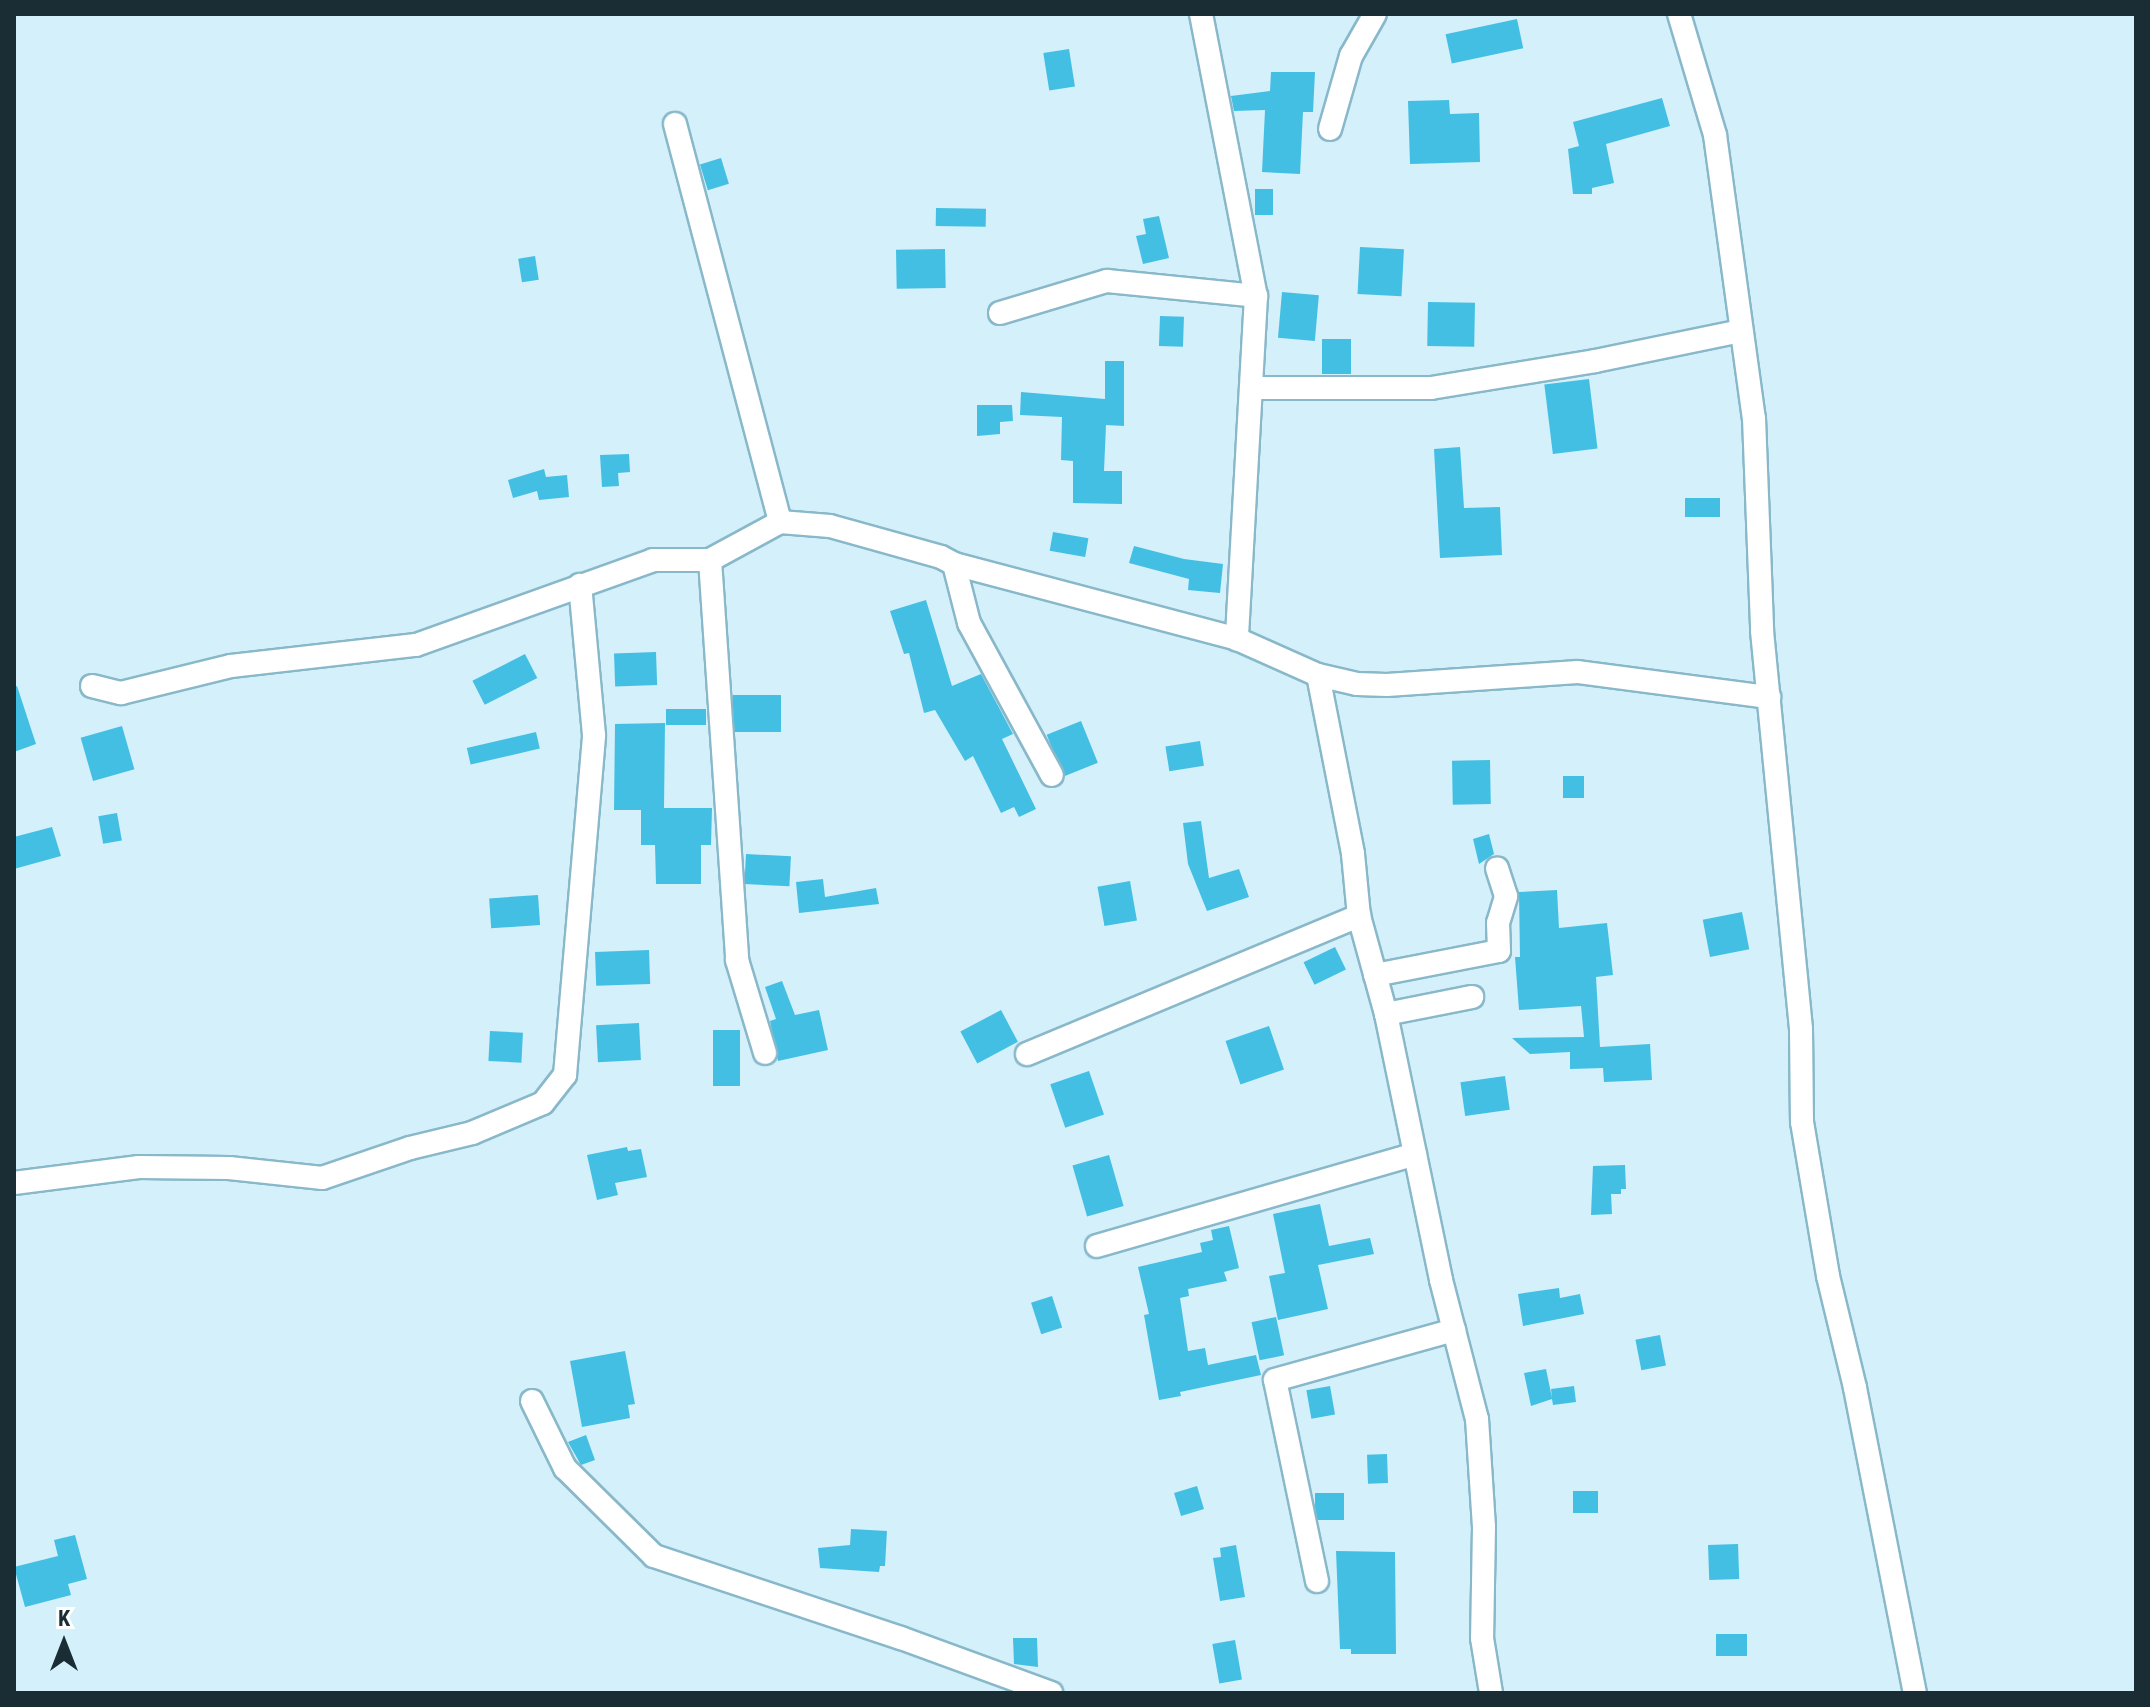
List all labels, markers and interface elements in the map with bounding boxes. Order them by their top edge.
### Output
north arrow [24,1603,104,1683]
text: K [58,1606,70,1631]

